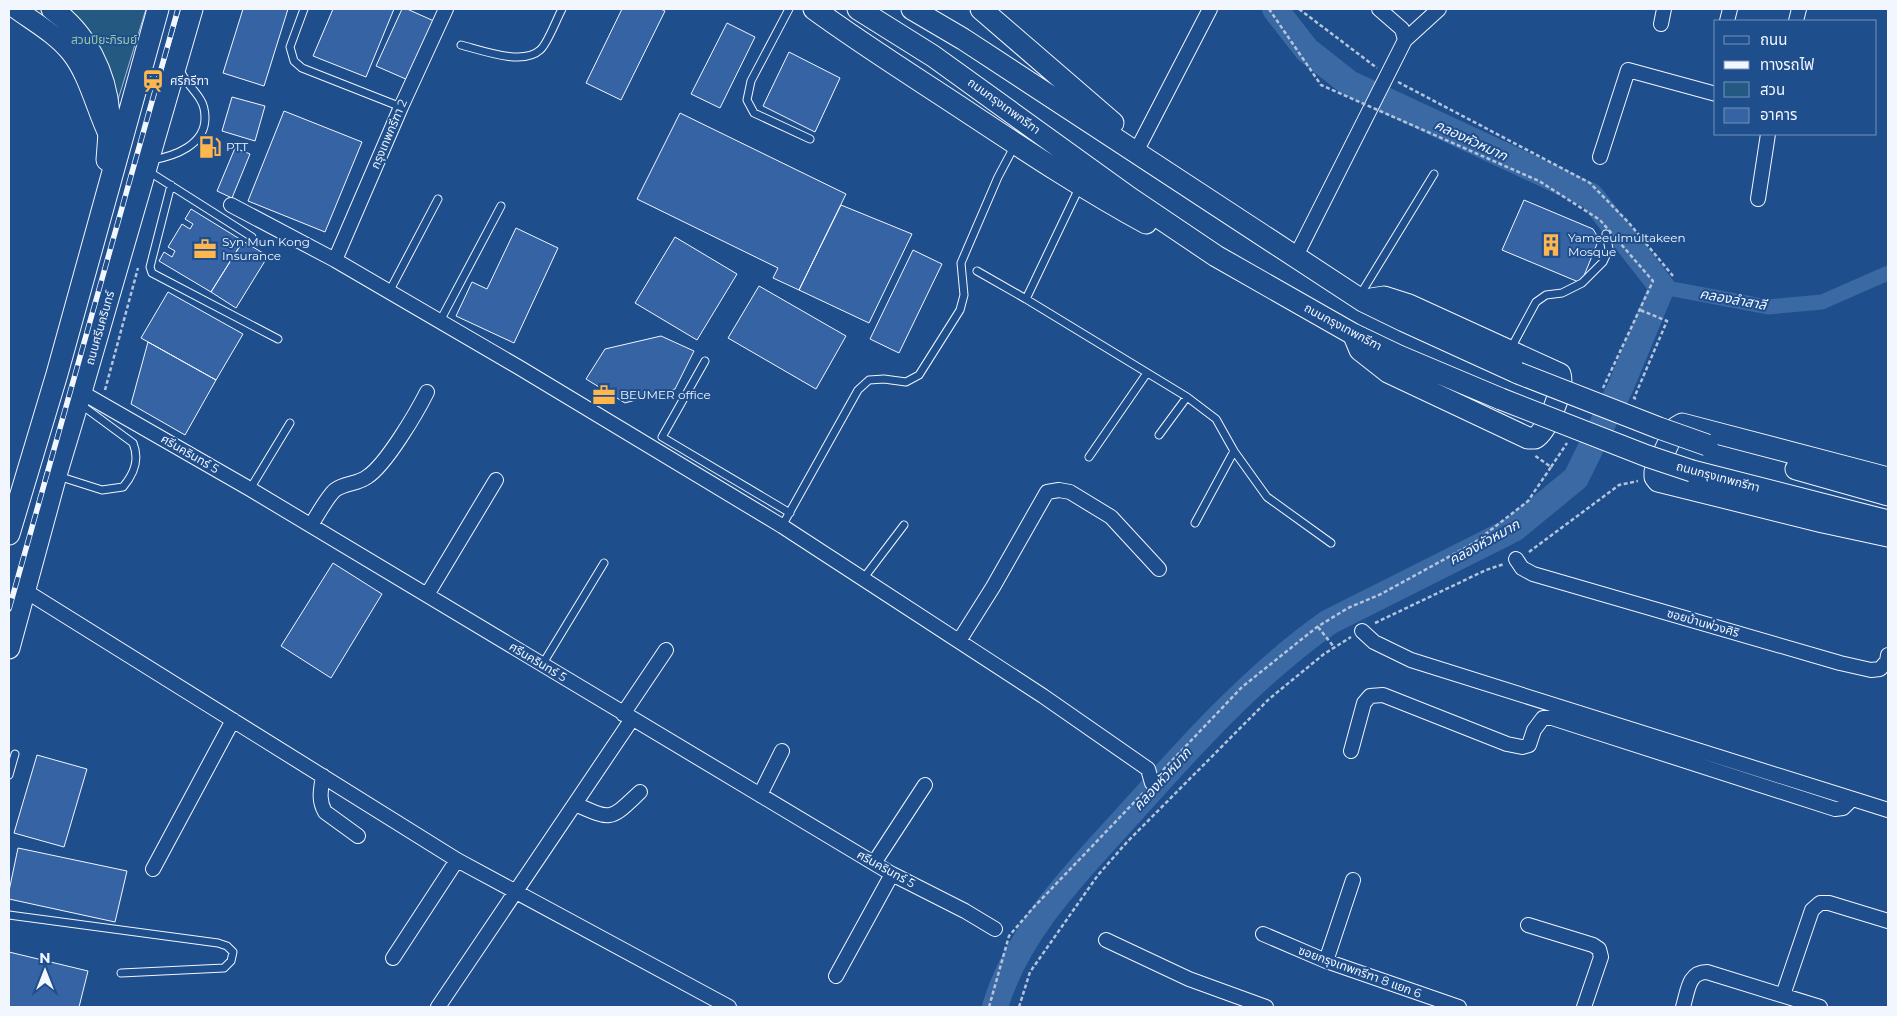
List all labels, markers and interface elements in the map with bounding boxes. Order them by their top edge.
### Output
legend [1714,20,1877,135]
text: ถนน [1760,30,1787,49]
park label: สวนปิยะภิรมย์ [71,32,137,47]
text: ทางรถไฟ [1760,55,1814,74]
station icon: ศรีกรีฑา [140,68,166,94]
place label: ศรีกรีฑา [170,73,209,88]
street label: ถนนกรุงเทพกรีฑา [965,74,1044,137]
text: สวน [1760,80,1785,99]
street label: กรุงเทพกรีฑา 2 [367,97,410,171]
text: อาคาร [1760,105,1797,124]
water label: คลองหัวหมาก [1432,115,1511,165]
fuel station icon: PTT [197,134,223,160]
place label: PTT [226,139,248,154]
place label: Yameeulmultakeen Mosque [1568,230,1686,259]
building icon: Yameeulmultakeen Mosque [1538,232,1564,258]
place label: Syn Mun Kong Insurance [222,234,310,263]
office icon: Syn Mun Kong Insurance [192,236,218,262]
water label: คลองลำสาลี [1698,284,1770,314]
street label: ถนนศรีนครินทร์ [82,289,117,367]
street label: ถนนกรุงเทพกรีฑา [1302,300,1385,353]
office icon: BEUMER office [591,382,617,408]
place label: BEUMER office [620,387,711,402]
street label: ศรีนครินทร์ 5 [159,431,222,476]
street label: ถนนกรุงเทพกรีฑา [1675,458,1762,495]
water label: คลองหัวหมาก [1445,515,1523,569]
street label: ซอยบ้านพ่วงศิริ [1665,605,1741,640]
street label: ศรีนครินทร์ 5 [507,639,570,685]
water label: คลองหัวหมาก [1129,743,1195,814]
street label: ศรีนครินทร์ 5 [854,846,918,891]
street label: ซอยกรุงเทพกรีฑา 8 แยก 6 [1297,942,1424,1001]
north arrow [20,946,70,996]
text: N [39,949,51,967]

